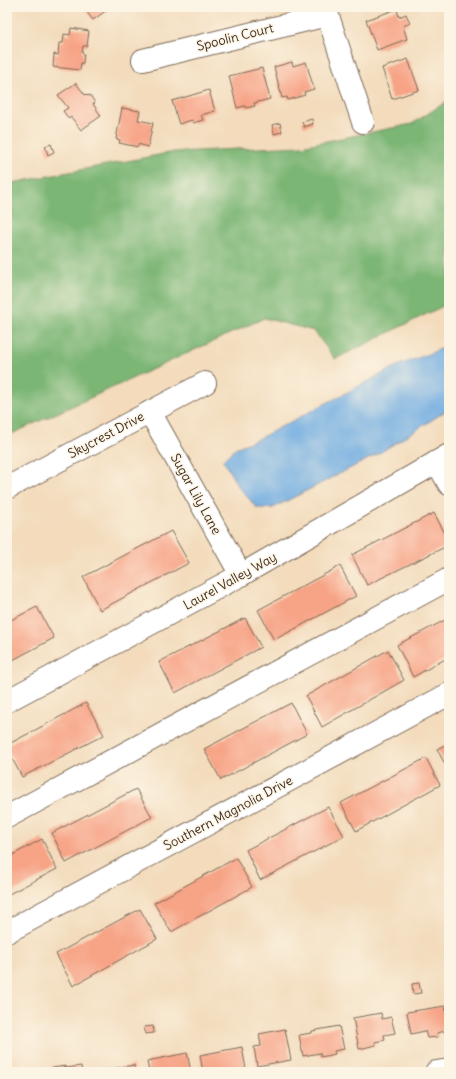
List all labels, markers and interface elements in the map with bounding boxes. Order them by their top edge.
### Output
street label: Spoolin Court [195,19,276,55]
street label: Skycrest Drive [65,408,147,462]
street label: Sugar Lily Lane [167,450,225,538]
street label: Laurel Valley Way [180,548,280,614]
street label: Southern Magnolia Drive [160,772,296,854]

